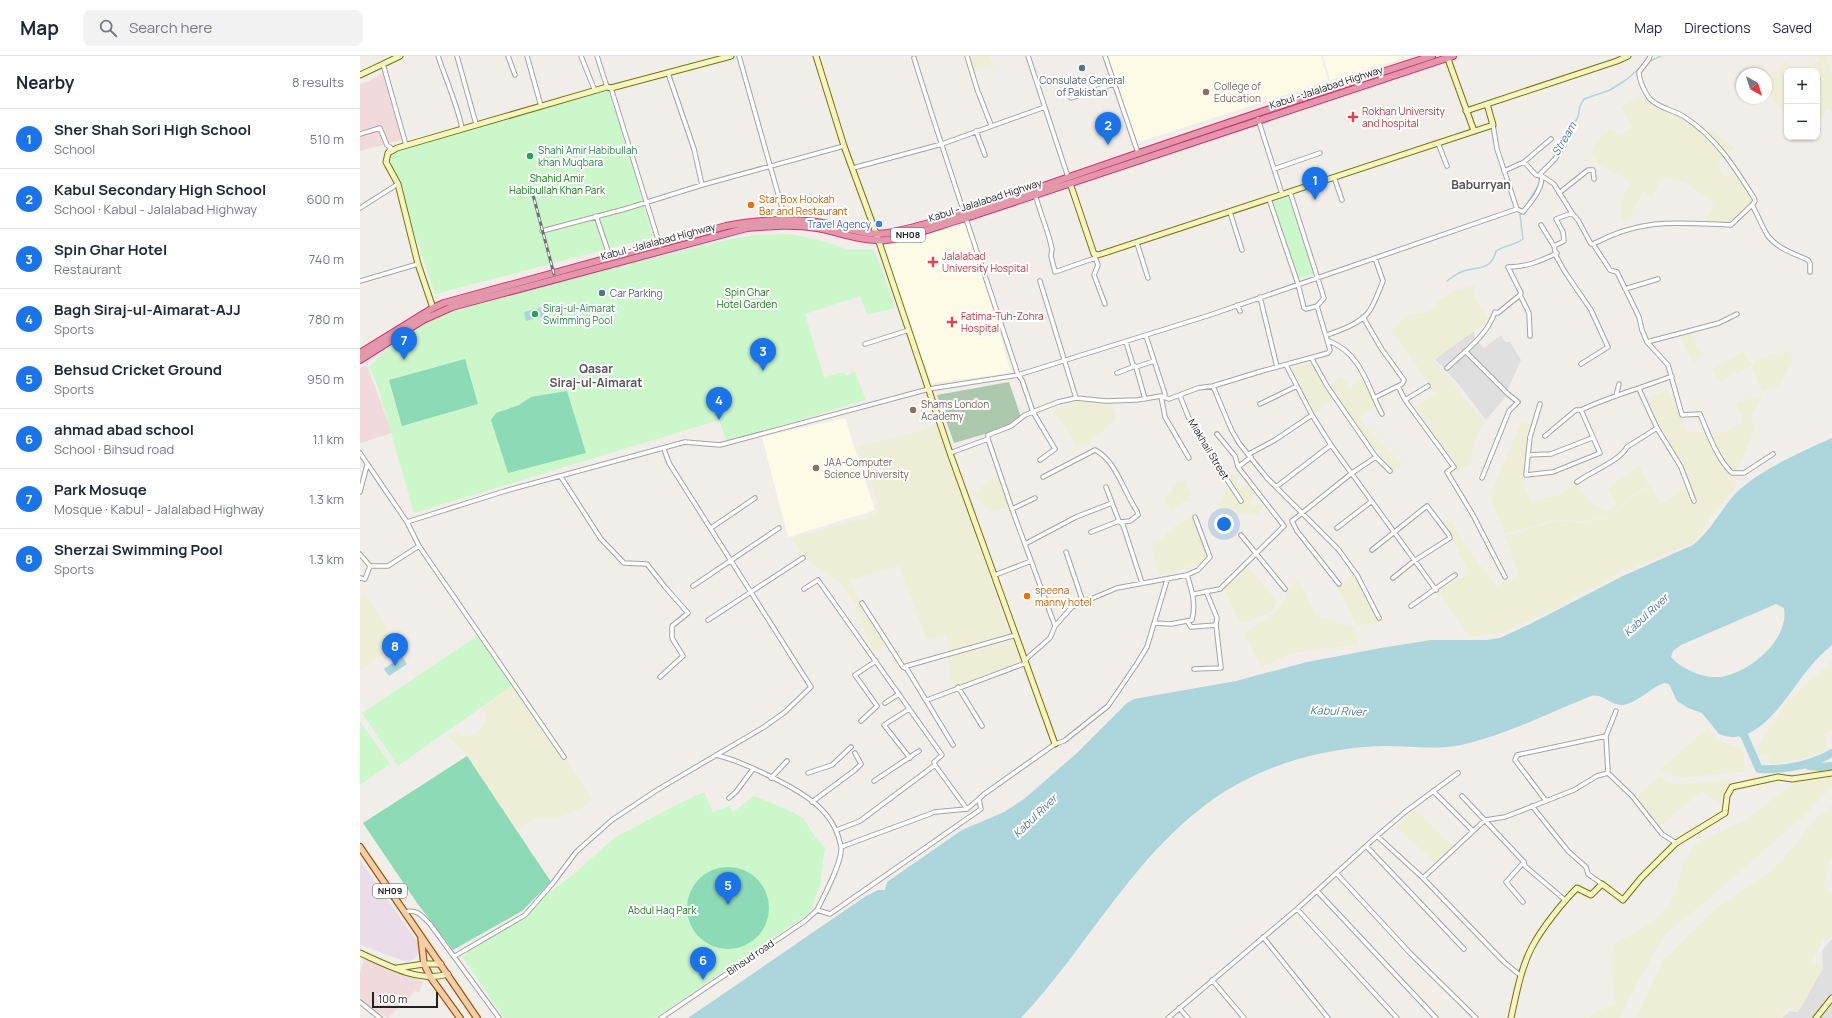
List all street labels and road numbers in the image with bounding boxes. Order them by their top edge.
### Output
street label: Kabul - Jalalabad Highway [1268,62,1385,112]
street label: Kabul - Jalalabad Highway [927,175,1044,225]
street label: Kabul - Jalalabad Highway [599,219,718,263]
road number: NH08 [891,228,925,242]
street label: Miakhail Street [1185,416,1233,482]
road number: NH09 [373,884,407,898]
street label: Bihsud road [724,936,777,978]

